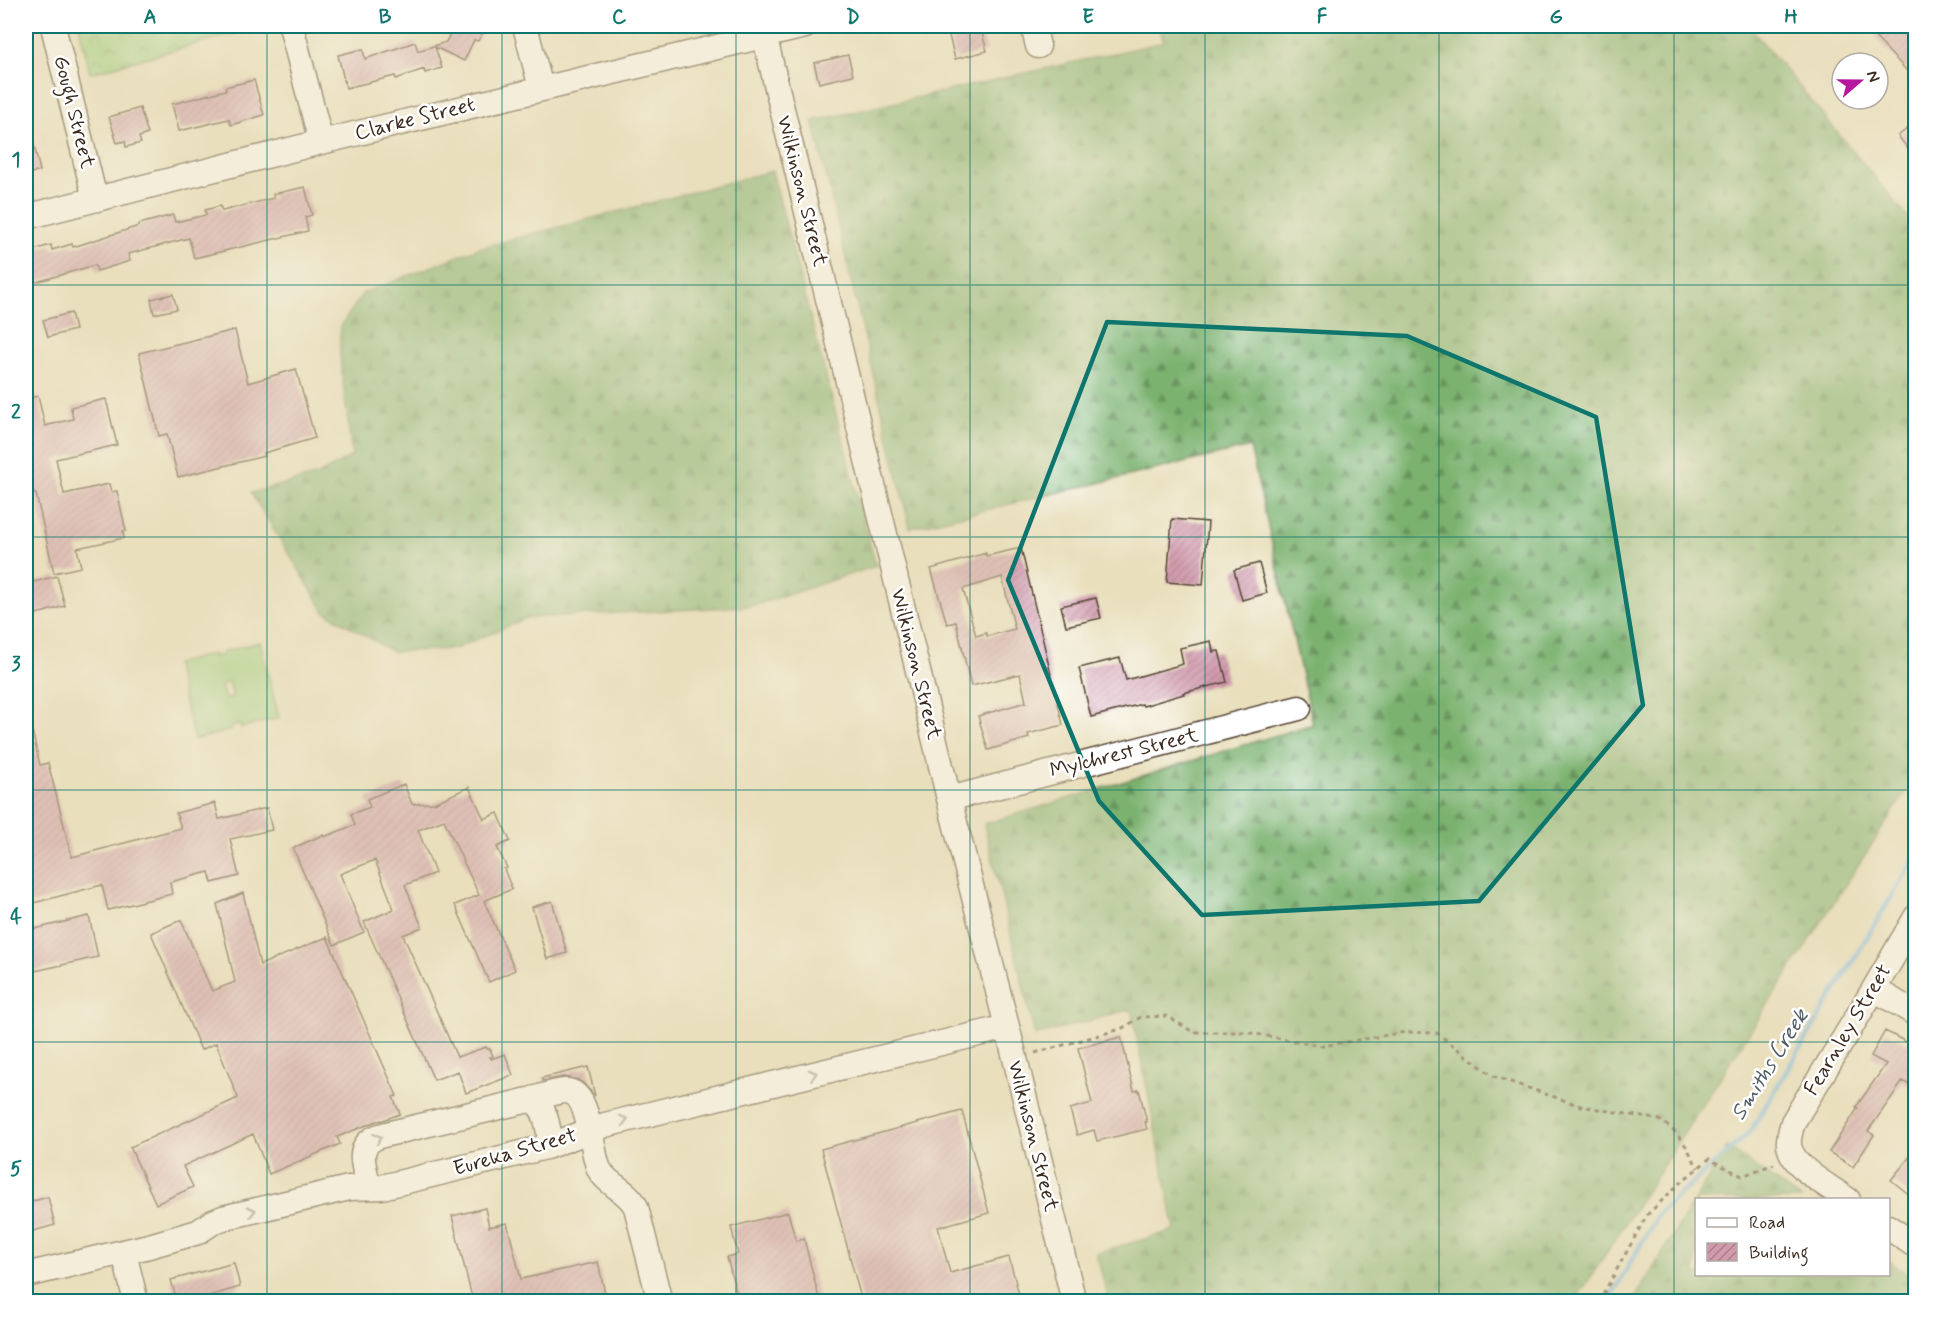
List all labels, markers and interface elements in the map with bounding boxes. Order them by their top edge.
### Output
text: A [143,4,157,31]
text: B [379,4,392,31]
text: C [612,4,627,31]
text: D [846,4,860,31]
text: E [1082,4,1094,31]
text: F [1317,4,1328,31]
text: G [1549,4,1563,31]
text: H [1784,4,1798,31]
north arrow [1830,51,1890,111]
street label: Gough Street [45,53,102,172]
text: N [1861,68,1884,85]
street label: Clarke Street [352,91,478,147]
street label: Wilkinson Street [770,113,834,270]
text: 1 [12,147,20,174]
text: 2 [11,399,21,426]
street label: Wilkinson Street [884,586,948,743]
text: 3 [11,651,21,678]
street label: Mylchrest Street [1047,721,1202,785]
text: 4 [10,904,22,931]
street label: Fearnley Street [1798,959,1898,1101]
water label: Smiths Creek [1725,1003,1816,1126]
street label: Wilkinson Street [1001,1058,1065,1215]
one-way arrow [808,1068,818,1081]
one-way arrow [619,1115,629,1128]
street label: Eureka Street [450,1121,580,1183]
one-way arrow [371,1133,382,1145]
text: 5 [10,1156,22,1183]
legend [1695,1198,1890,1276]
one-way arrow [247,1206,257,1219]
text: Road [1749,1211,1785,1235]
text: Building [1749,1241,1809,1267]

